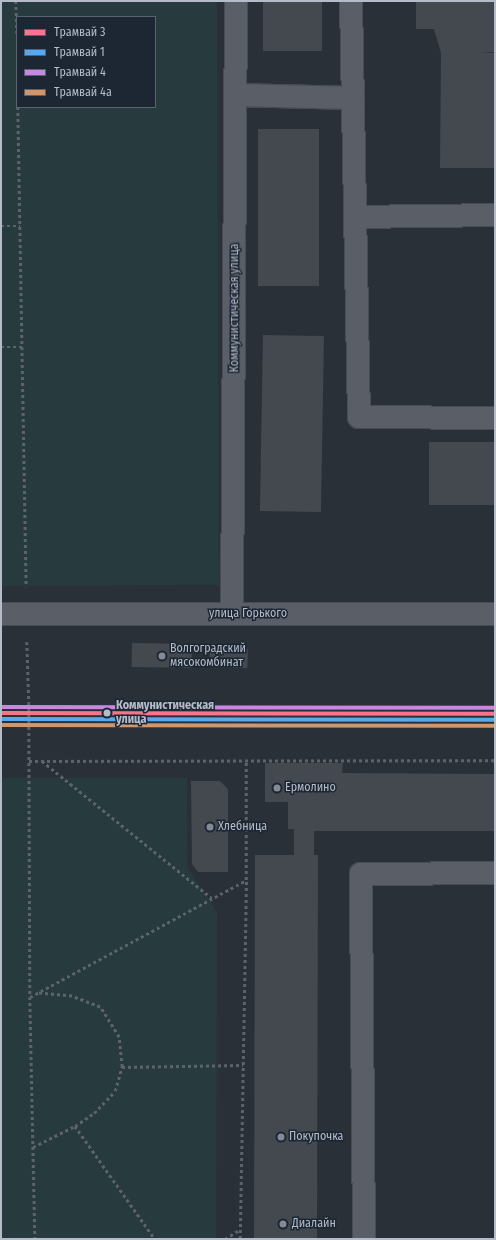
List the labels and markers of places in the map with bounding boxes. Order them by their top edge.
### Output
place label: Волгоградский мясокомбинат [170,642,246,670]
marker: Волгоградский мясокомбинат [157,651,167,661]
place label: Коммунистическая улица [116,699,214,727]
marker: Коммунистическая улица [100,706,114,720]
place label: Ермолино [285,781,336,795]
marker: Ермолино [272,783,282,793]
place label: Хлебница [218,820,267,834]
marker: Хлебница [205,822,215,832]
place label: Покупочка [289,1130,343,1144]
marker: Покупочка [276,1132,286,1142]
place label: Диалайн [292,1217,336,1231]
marker: Диалайн [277,1218,289,1230]

